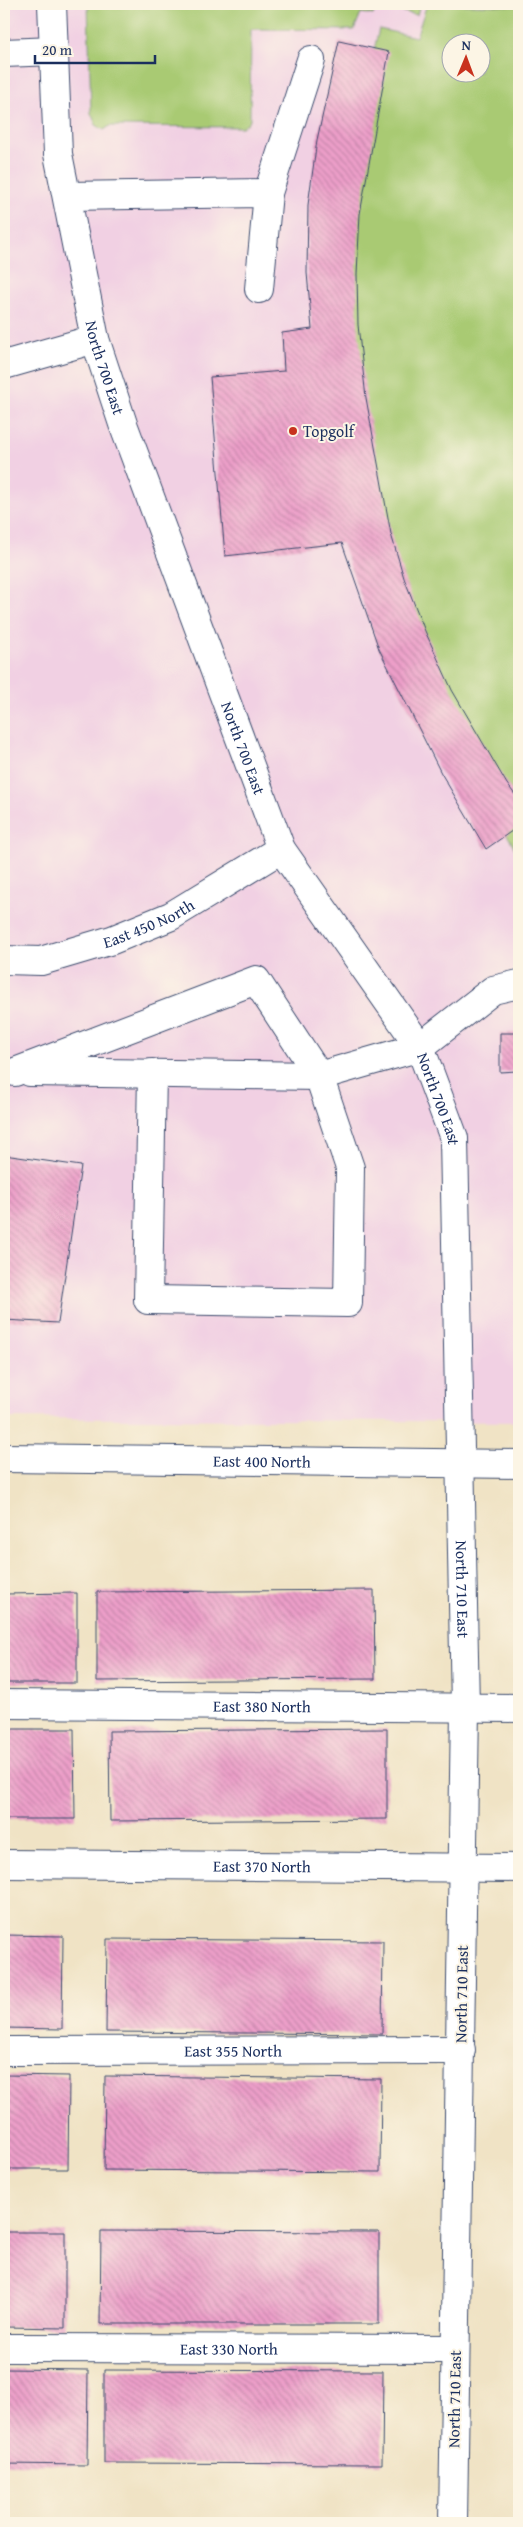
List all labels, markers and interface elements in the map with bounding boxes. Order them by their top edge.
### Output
scale bar [35,32,155,64]
north arrow [440,32,490,82]
text: N [461,35,472,55]
text: 20 m [42,39,73,60]
street label: North 700 East [80,318,131,418]
place label: Topgolf [303,419,356,443]
marker: Topgolf [287,425,299,437]
street label: North 700 East [215,698,272,798]
street label: East 450 North [100,893,199,954]
street label: North 700 East [411,1049,466,1146]
street label: East 400 North [213,1448,311,1474]
street label: North 710 East [450,1540,476,1639]
street label: East 380 North [213,1694,311,1718]
street label: East 370 North [213,1854,311,1878]
street label: North 710 East [448,1945,474,2043]
street label: East 355 North [184,2038,282,2063]
street label: East 330 North [180,2336,278,2361]
street label: North 710 East [441,2350,467,2448]

